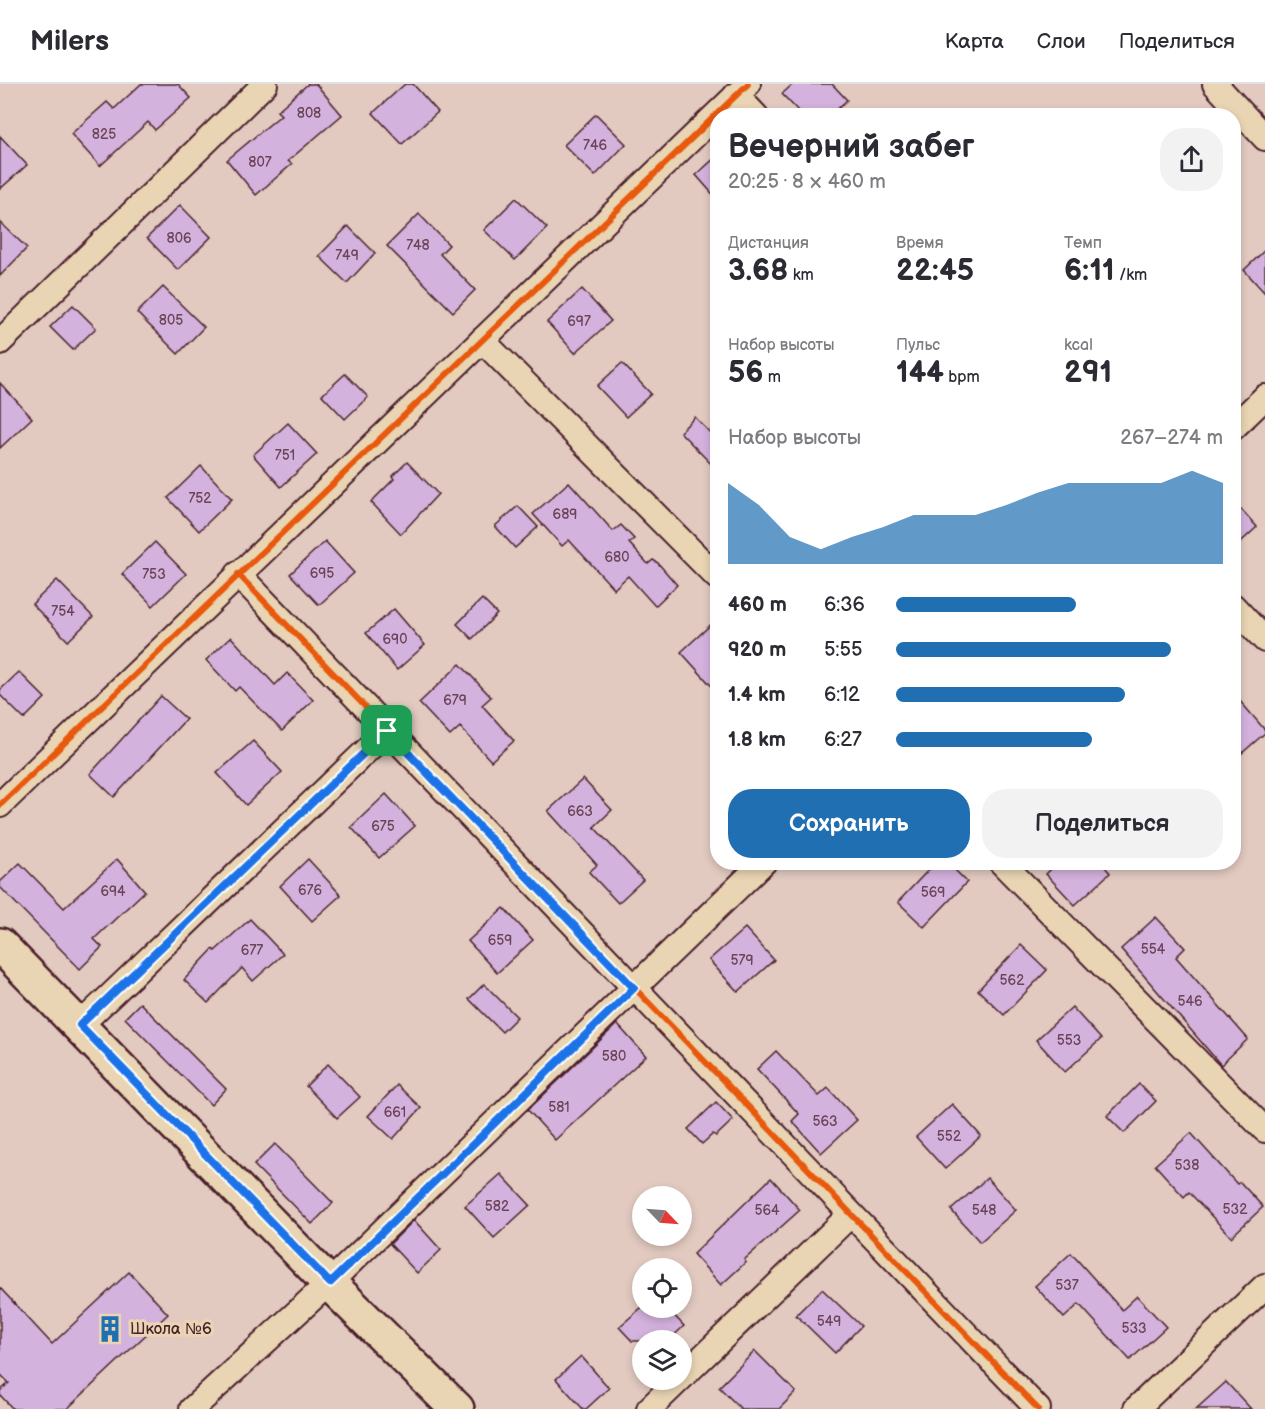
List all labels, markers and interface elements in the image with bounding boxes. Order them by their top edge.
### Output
text: Milers [30,25,109,58]
text: Карта [945,29,1004,54]
text: Слои [1037,29,1086,54]
text: Поделиться [1119,29,1235,54]
house number: 808 [297,105,321,122]
house number: 825 [92,126,116,143]
text: Вечерний забег [728,127,975,167]
button: share [1160,128,1223,191]
house number: 746 [583,137,607,154]
house number: 807 [248,154,272,171]
text: 20:25 · 8 × 460 m [728,170,886,194]
house number: 806 [167,230,192,247]
text: Дистанция [728,234,809,253]
text: Время [896,234,944,253]
text: Темп [1064,234,1102,253]
house number: 748 [406,237,430,254]
house number: 749 [335,247,359,264]
text: 3.68 [728,253,788,289]
text: 22:45 [896,253,974,289]
text: 6:11 [1064,253,1115,289]
text: km [788,266,814,285]
text: /km [1115,266,1147,285]
house number: 805 [159,312,183,329]
house number: 697 [567,313,591,330]
text: Набор высоты [728,336,835,355]
text: Пульс [896,336,940,355]
text: kcal [1064,336,1093,355]
text: 56 [728,355,764,391]
text: 144 [896,355,944,391]
text: 291 [1064,355,1112,391]
text: m [764,368,781,387]
text: bpm [944,368,980,387]
text: Набор высоты [728,426,861,450]
text: 267–274 m [1120,426,1223,450]
house number: 751 [275,447,295,464]
house number: 752 [188,490,212,507]
house number: 689 [553,506,577,523]
house number: 680 [605,549,629,566]
house number: 695 [310,565,334,582]
house number: 753 [142,566,166,583]
text: 460 m [728,593,787,617]
text: 6:36 [824,593,865,617]
house number: 754 [51,603,75,620]
house number: 690 [383,631,407,648]
text: 920 m [728,638,786,662]
text: 5:55 [824,638,862,662]
text: 1.4 km [728,683,786,707]
text: 6:12 [824,683,860,707]
house number: 679 [443,692,467,709]
pin [361,705,412,756]
icon: arrive [370,714,403,747]
text: 1.8 km [728,728,786,752]
text: 6:27 [824,728,862,752]
button: Сохранить [728,789,970,858]
button: Поделиться [982,789,1223,858]
house number: 663 [567,803,593,820]
house number: 675 [371,818,395,835]
house number: 676 [298,882,322,899]
house number: 694 [100,883,126,900]
house number: 569 [921,884,945,901]
house number: 659 [488,932,512,949]
house number: 554 [1141,941,1166,958]
house number: 677 [241,942,263,959]
house number: 579 [731,952,754,969]
house number: 562 [1000,972,1025,989]
house number: 546 [1177,993,1203,1010]
house number: 553 [1057,1032,1081,1049]
house number: 580 [602,1048,626,1065]
house number: 581 [548,1099,570,1116]
house number: 661 [384,1104,406,1121]
house number: 563 [812,1113,838,1130]
house number: 552 [937,1128,962,1145]
house number: 538 [1175,1157,1199,1174]
north arrow [632,1186,692,1246]
map controls [632,1186,692,1390]
house number: 582 [485,1198,510,1215]
house number: 532 [1223,1201,1248,1218]
house number: 564 [754,1202,780,1219]
house number: 548 [972,1202,996,1219]
button: locate [632,1258,692,1318]
house number: 537 [1055,1277,1079,1294]
house number: 549 [817,1313,841,1330]
building icon: Школа №6 [95,1314,125,1344]
place label: Школа №6 [130,1320,212,1339]
house number: 533 [1121,1320,1147,1337]
button: layers [632,1330,692,1390]

